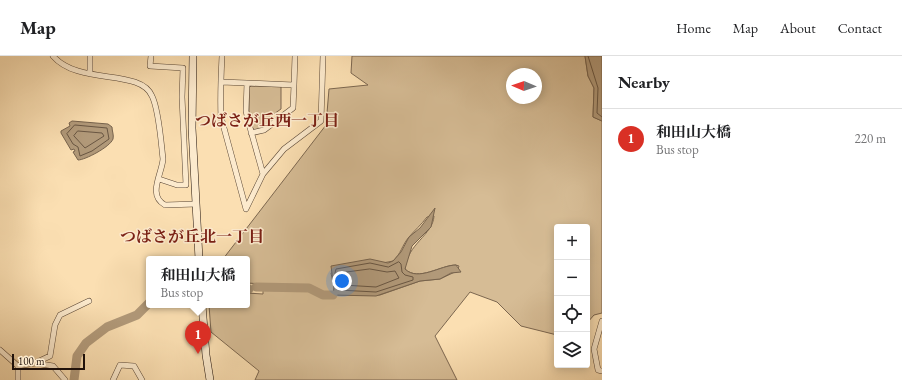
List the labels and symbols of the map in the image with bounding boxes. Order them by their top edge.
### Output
north arrow [506,68,542,104]
district label: つばさが丘西一丁目 [195,110,339,131]
district label: つばさが丘北一丁目 [120,226,264,247]
your location [332,271,352,291]
pin: 1 [185,321,211,354]
scale bar [12,352,85,371]

